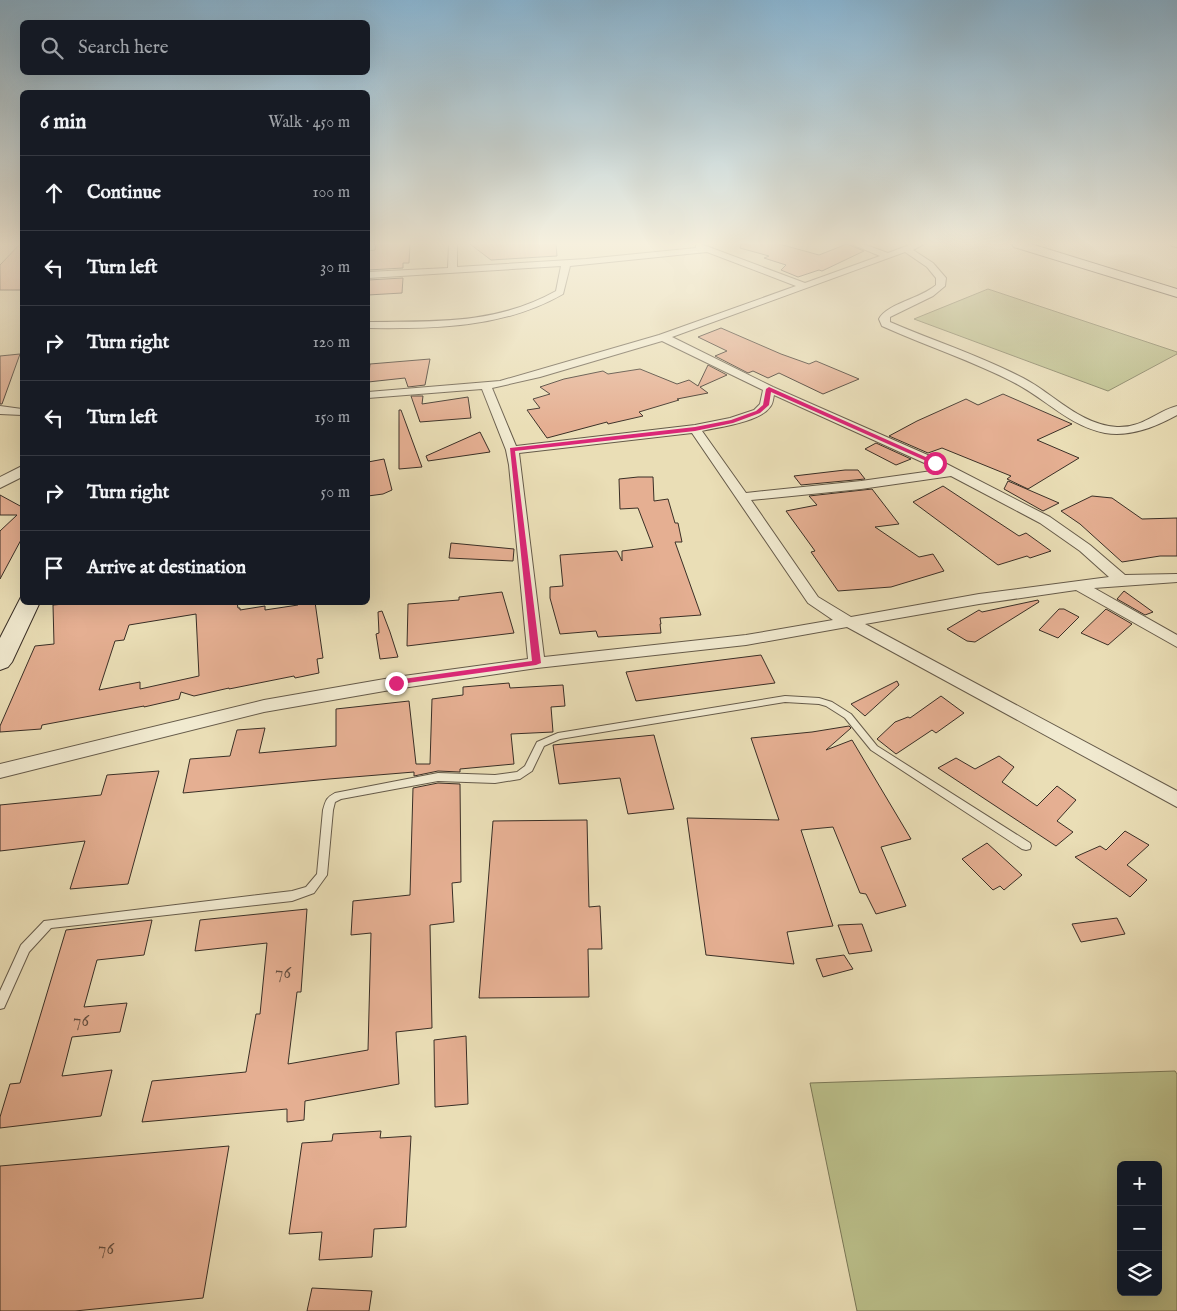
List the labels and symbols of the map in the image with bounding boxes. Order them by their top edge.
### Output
route start [924,452,947,475]
route end [385,672,408,695]
house number: 76 [275,962,291,985]
house number: 76 [73,1010,89,1033]
house number: 76 [98,1238,114,1261]

